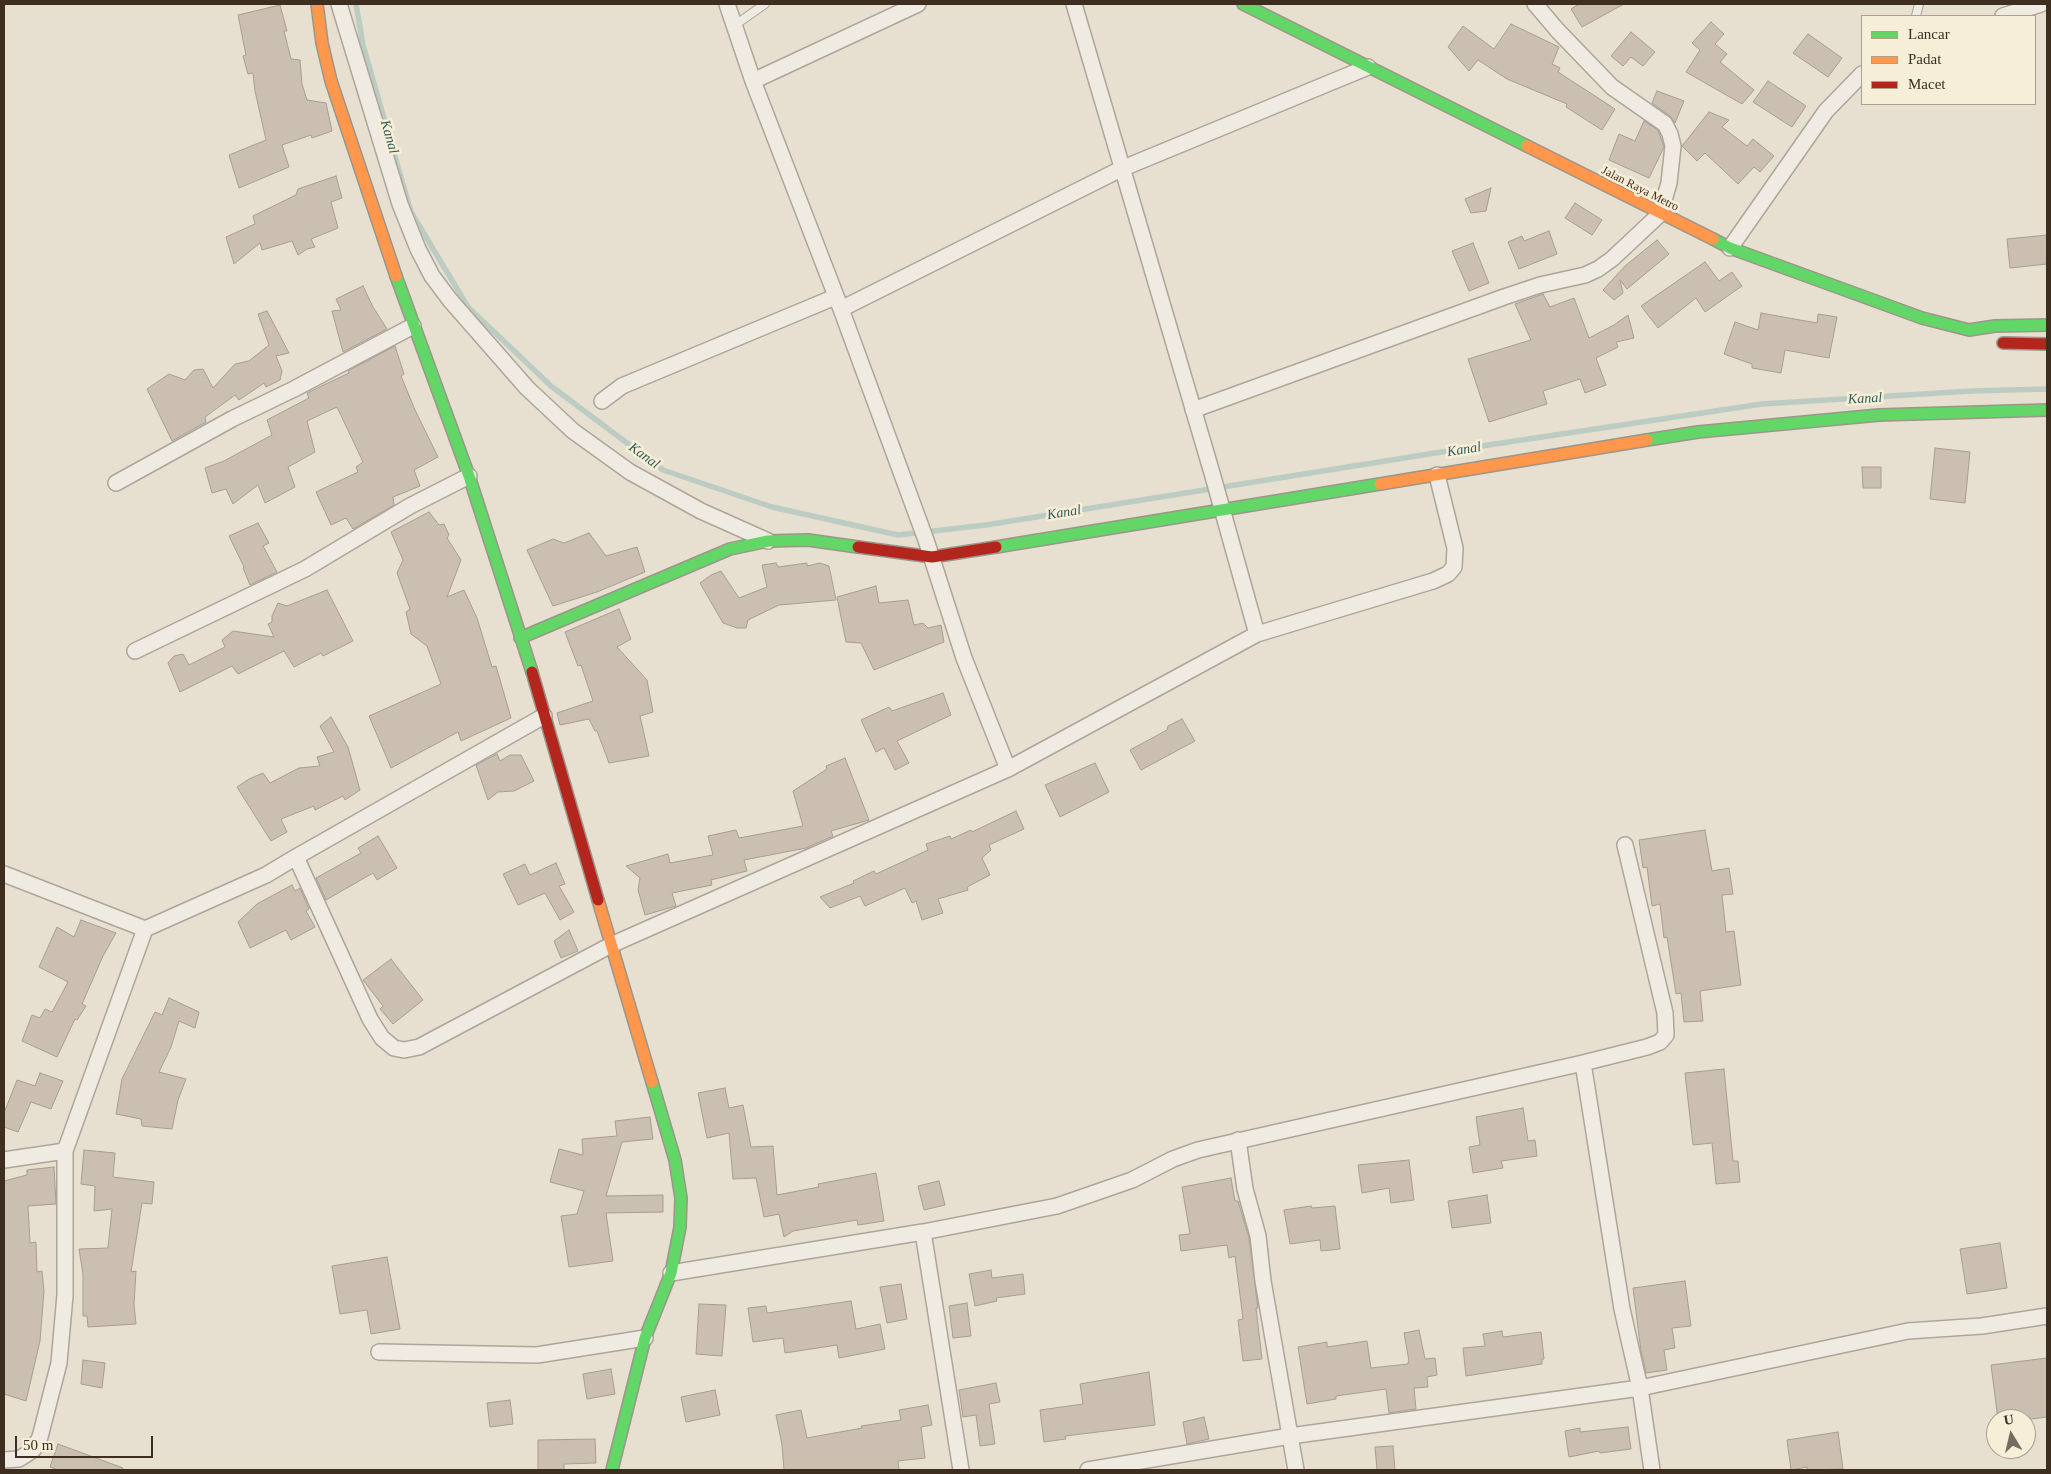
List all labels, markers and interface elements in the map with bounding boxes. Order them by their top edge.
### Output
legend [1861,15,2036,105]
text: Lancar [1908,26,1950,42]
text: Padat [1908,51,1941,67]
text: Macet [1908,76,1945,92]
water label: Kanal [376,118,402,156]
street label: Jalan Raya Metro [1599,163,1681,215]
water label: Kanal [1847,390,1883,408]
water label: Kanal [625,439,663,473]
water label: Kanal [1446,439,1482,461]
water label: Kanal [1046,502,1082,524]
north arrow [1986,1409,2036,1459]
text: U [2003,1411,2015,1428]
scale bar [18,1426,155,1458]
text: 50 m [23,1437,53,1453]

